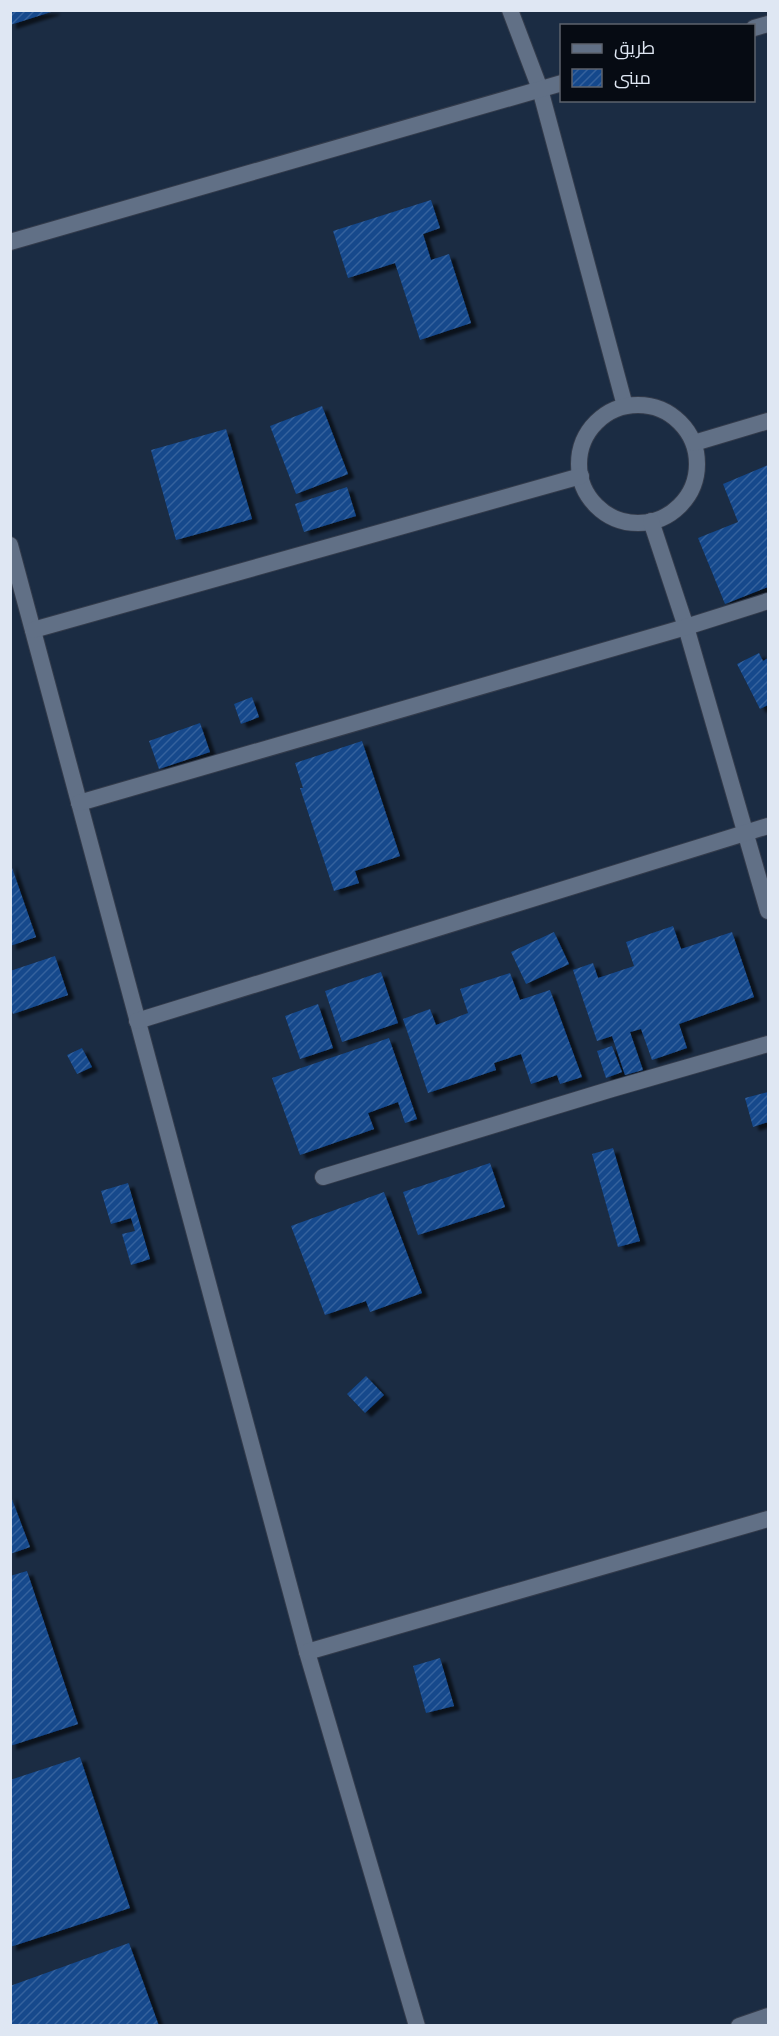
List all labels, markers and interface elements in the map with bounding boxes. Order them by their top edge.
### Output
legend [560,24,755,102]
text: طريق [614,38,655,61]
text: مبنى [614,68,651,91]

